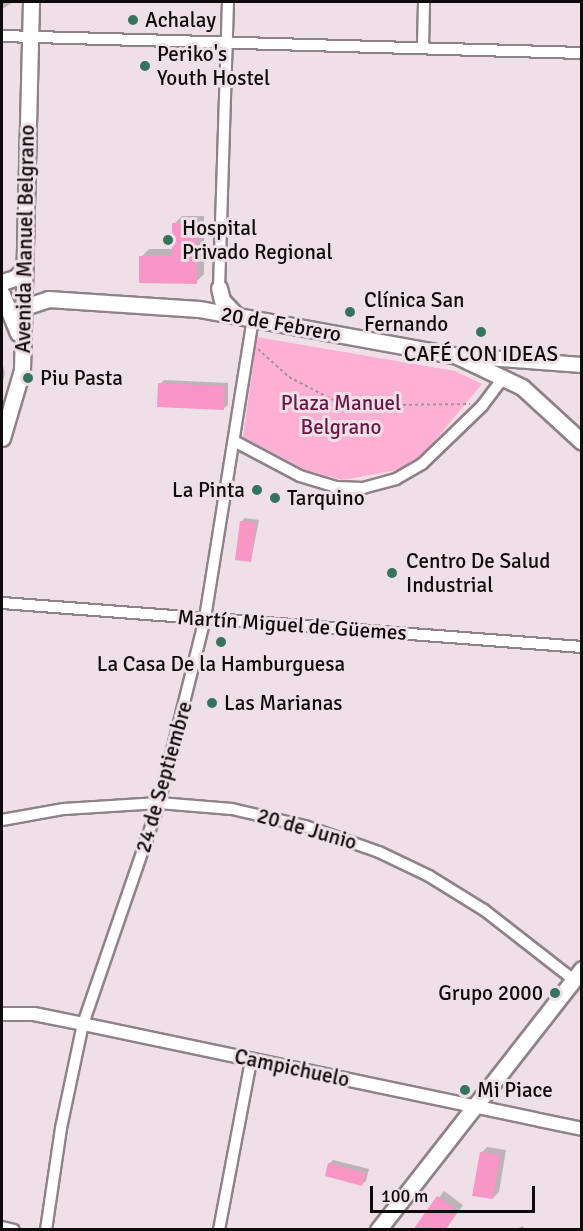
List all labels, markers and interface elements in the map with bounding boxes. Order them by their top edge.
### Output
place label: Achalay [145,7,216,33]
marker: Achalay [126,13,140,27]
place label: Periko's Youth Hostel [157,41,270,91]
marker: Periko's Youth Hostel [138,59,152,73]
street label: Avenida Manuel Belgrano [10,125,40,353]
place label: Hospital Privado Regional [182,215,333,265]
marker: Hospital Privado Regional [159,231,177,249]
place label: Clínica San Fernando [364,287,465,337]
street label: 20 de Febrero [219,301,343,347]
marker: Clínica San Fernando [341,303,359,321]
marker: CAFÉ CON IDEAS [474,325,488,339]
place label: CAFÉ CON IDEAS [404,341,558,367]
place label: Piu Pasta [40,365,123,391]
marker: Piu Pasta [21,371,35,385]
park label: Plaza Manuel Belgrano [281,390,401,440]
place label: La Pinta [172,477,245,503]
marker: La Pinta [250,483,264,497]
place label: Tarquino [287,485,365,511]
marker: Tarquino [268,491,282,505]
place label: Centro De Salud Industrial [406,548,550,598]
marker: Centro De Salud Industrial [383,564,401,582]
street label: Martín Miguel de Güemes [177,604,407,646]
marker: La Casa De la Hamburguesa [214,635,228,649]
place label: La Casa De la Hamburguesa [97,651,345,677]
place label: Las Marianas [224,690,343,716]
marker: Las Marianas [205,696,219,710]
street label: 24 de Septiembre [130,698,198,856]
street label: 20 de Junio [254,803,360,855]
place label: Grupo 2000 [438,980,543,1006]
marker: Grupo 2000 [548,986,562,1000]
street label: Campichuelo [232,1044,352,1092]
place label: Mi Piace [477,1077,553,1103]
marker: Mi Piace [458,1083,472,1097]
scale bar [373,1174,538,1212]
text: 100 m [381,1185,428,1207]

